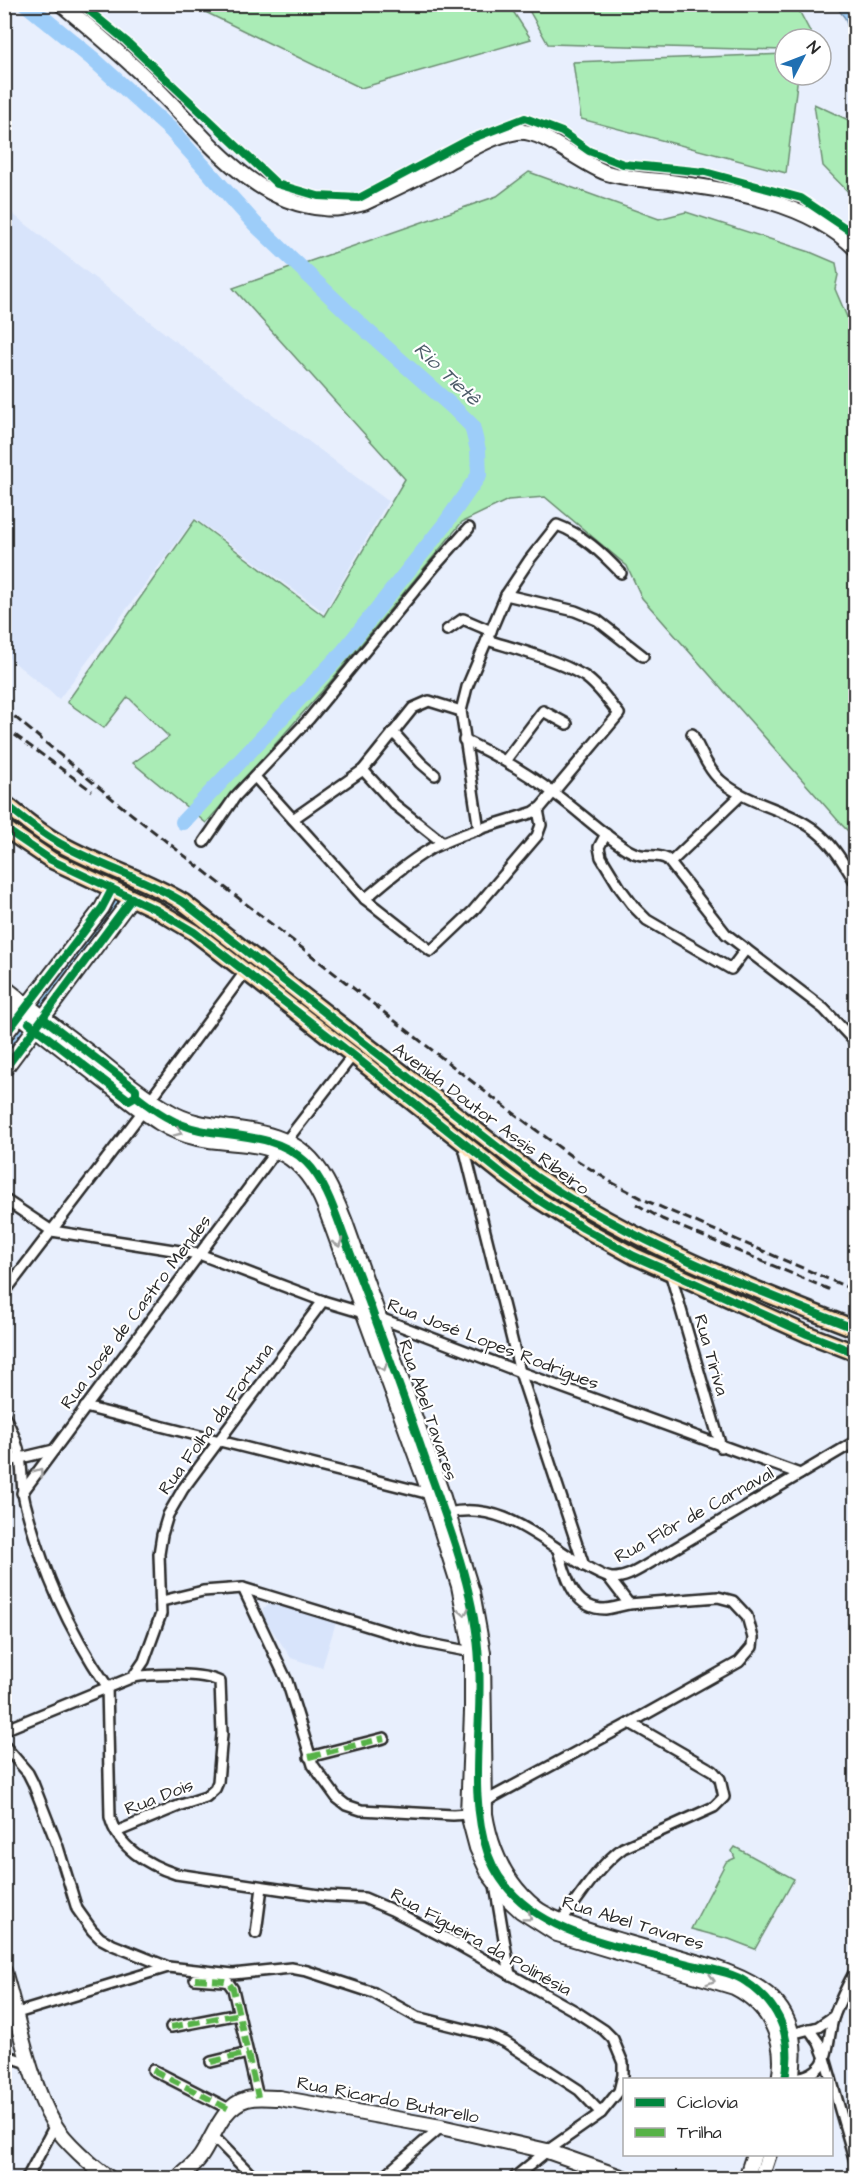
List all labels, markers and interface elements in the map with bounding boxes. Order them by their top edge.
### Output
north arrow [773,27,833,87]
text: N [802,37,825,59]
water label: Rio Tietê [408,336,487,413]
street label: Avenida Doutor Assis Ribeiro [388,1037,594,1201]
one-way arrow [171,1125,182,1137]
street label: Rua José de Castro Mendes [55,1210,217,1414]
one-way arrow [331,1237,344,1248]
street label: Rua José Lopes Rodrigues [383,1292,602,1397]
street label: Rua Tiriva [687,1311,735,1399]
street label: Rua Abel Tavares [392,1336,464,1484]
street label: Rua Folha da Fortuna [152,1338,280,1500]
one-way arrow [376,1361,389,1372]
street label: Rua Flôr de Carnaval [610,1461,778,1569]
one-way arrow [32,1467,43,1478]
one-way arrow [457,1606,470,1616]
street label: Rua Dois [121,1772,197,1822]
street label: Rua Figueira da Polinésia [386,1882,576,2003]
street label: Rua Abel Tavares [559,1890,707,1956]
one-way arrow [521,1909,532,1920]
one-way arrow [705,1973,716,1985]
street label: Rua Ricardo Butarello [295,2070,481,2130]
legend [623,2078,833,2156]
text: Ciclovia [677,2090,738,2115]
text: Trilha [677,2120,722,2145]

